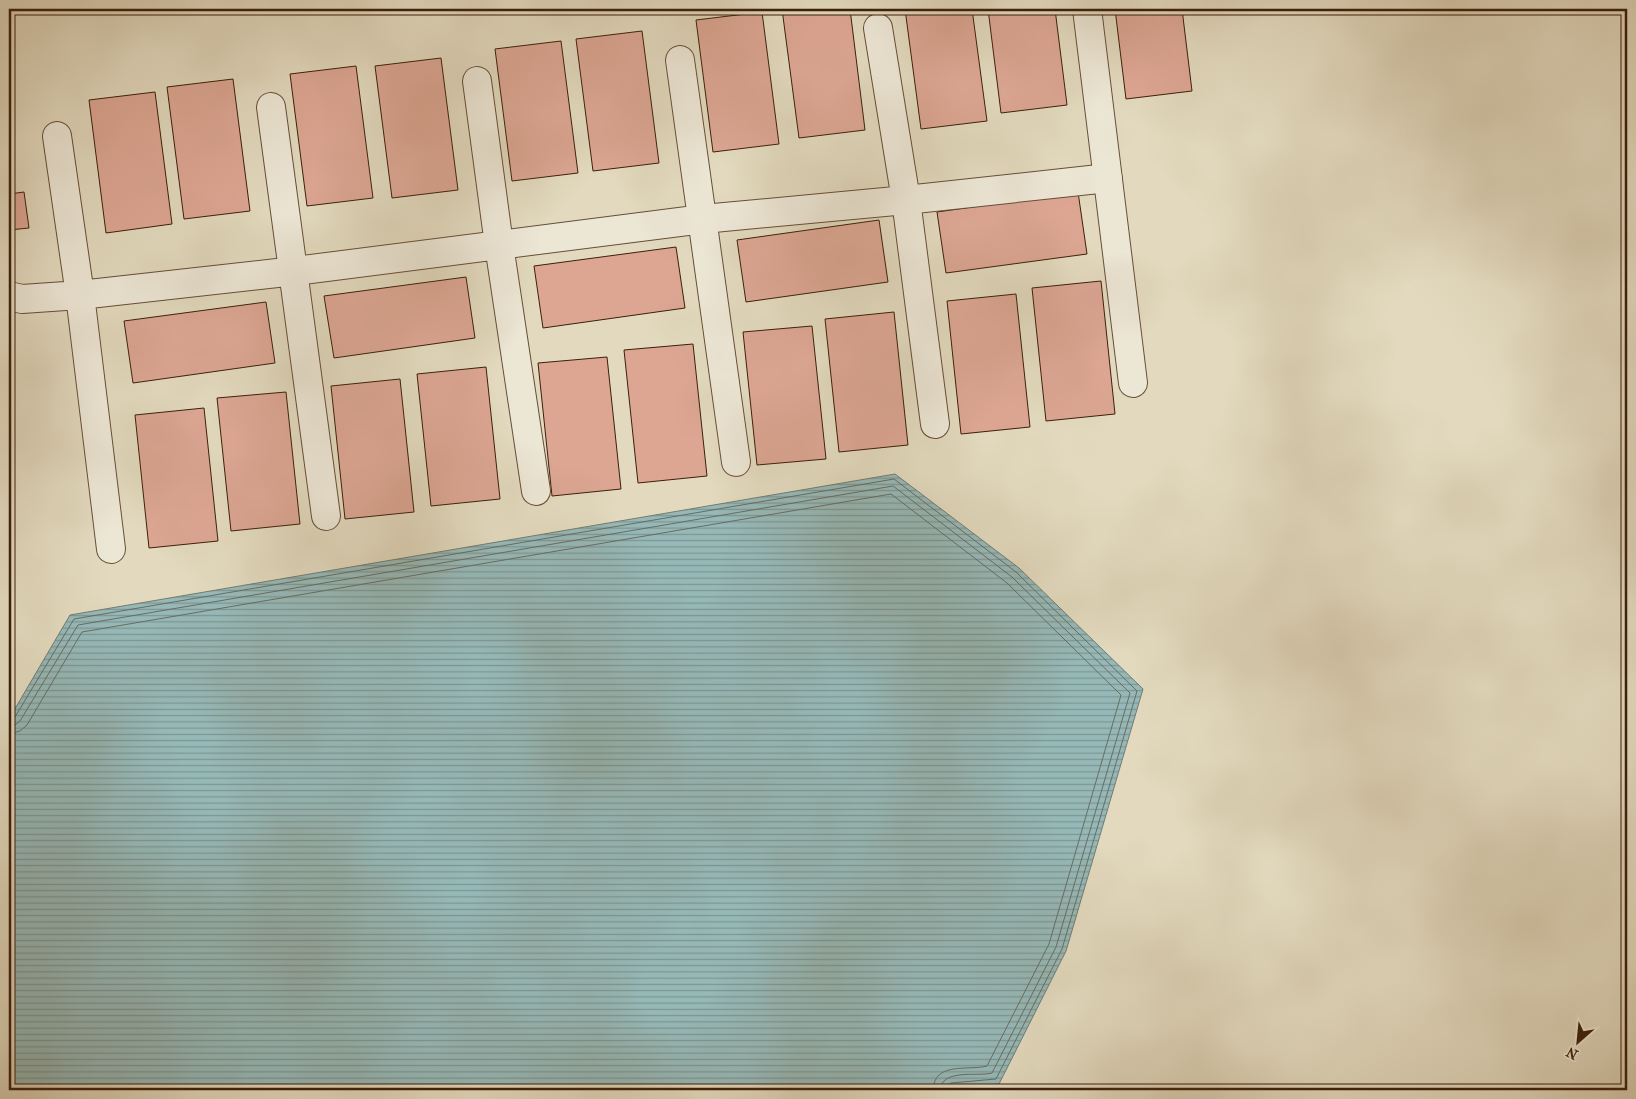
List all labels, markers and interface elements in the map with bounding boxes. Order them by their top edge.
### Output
north arrow [1554,1016,1604,1066]
text: N [1563,1043,1581,1063]

